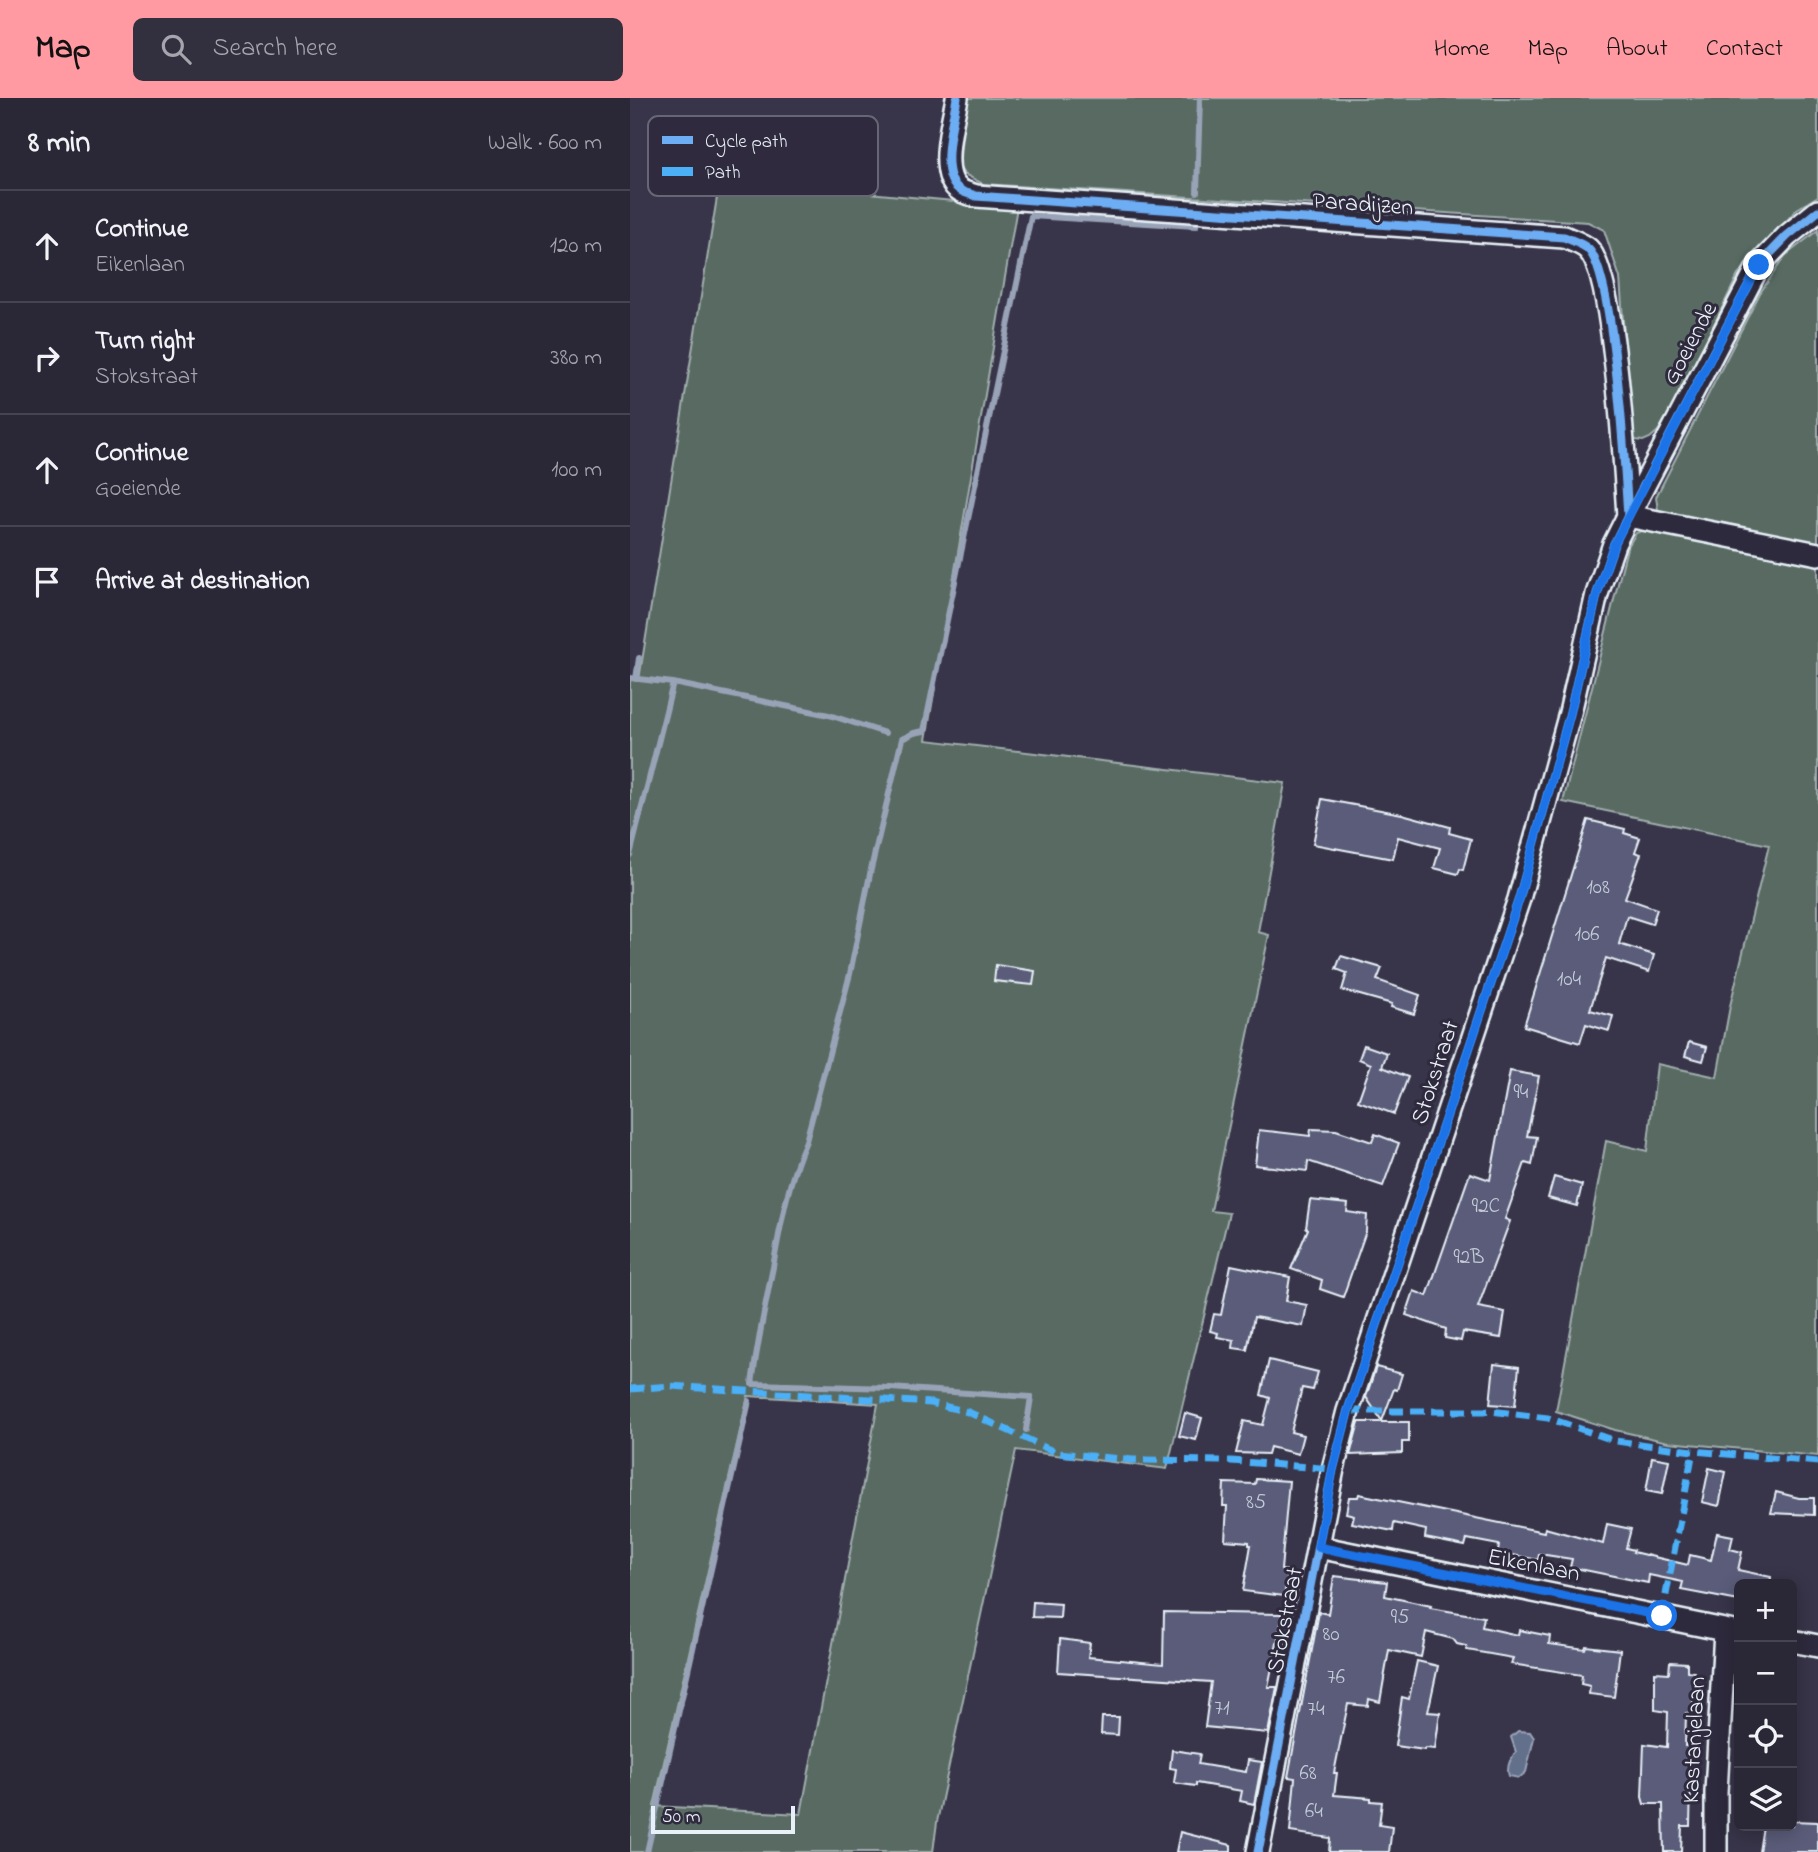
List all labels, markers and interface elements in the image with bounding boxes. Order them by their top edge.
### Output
search box [133,18,623,81]
text: Map [35,25,91,73]
icon: search [157,30,195,68]
text: Search here [213,30,337,68]
text: Home [1434,32,1490,67]
text: Map [1528,32,1568,67]
text: About [1606,32,1668,67]
text: Contact [1706,32,1783,67]
legend [648,116,878,196]
text: 8 min [28,122,90,166]
text: Walk · 600 m [488,127,602,160]
text: Cycle path [705,129,787,157]
text: Path [705,160,741,187]
street label: Paradijzen [1311,185,1414,226]
text: Continue [95,211,188,249]
icon: ahead [28,227,66,265]
text: 120 m [550,230,602,263]
text: Eikenlaan [95,249,185,282]
route end [1743,249,1774,280]
street label: Goeiende [1655,296,1728,392]
text: Turn right [95,323,195,361]
icon: right [28,339,66,377]
text: 380 m [550,342,602,375]
text: Stokstraat [95,361,198,394]
text: Continue [95,435,188,473]
icon: ahead [28,451,66,489]
text: 100 m [551,454,602,487]
text: Goeiende [95,473,181,506]
icon: arrive [28,563,66,601]
text: Arrive at destination [95,563,310,601]
house number: 108 [1586,873,1610,903]
house number: 106 [1575,920,1600,950]
house number: 104 [1557,965,1582,995]
street label: Stokstraat [1403,1016,1470,1129]
house number: 94 [1514,1078,1529,1108]
house number: 92C [1472,1192,1500,1222]
house number: 92B [1454,1243,1484,1273]
house number: 85 [1246,1488,1266,1518]
street label: Eikenlaan [1484,1540,1583,1593]
street label: Stokstraat [1259,1564,1314,1677]
map controls [1734,1579,1797,1831]
button: + [1734,1579,1797,1642]
route start [1646,1600,1677,1631]
house number: 95 [1391,1603,1409,1633]
house number: 80 [1323,1620,1339,1650]
button: − [1734,1642,1797,1705]
house number: 76 [1327,1663,1345,1693]
street label: Kastanjelaan [1675,1676,1716,1804]
house number: 71 [1214,1694,1230,1724]
house number: 74 [1307,1695,1325,1725]
button: locate [1734,1705,1797,1768]
house number: 68 [1299,1759,1317,1789]
button: layers [1734,1768,1797,1831]
house number: 64 [1305,1797,1323,1827]
scale bar [651,1803,794,1835]
text: 50 m [662,1804,701,1831]

